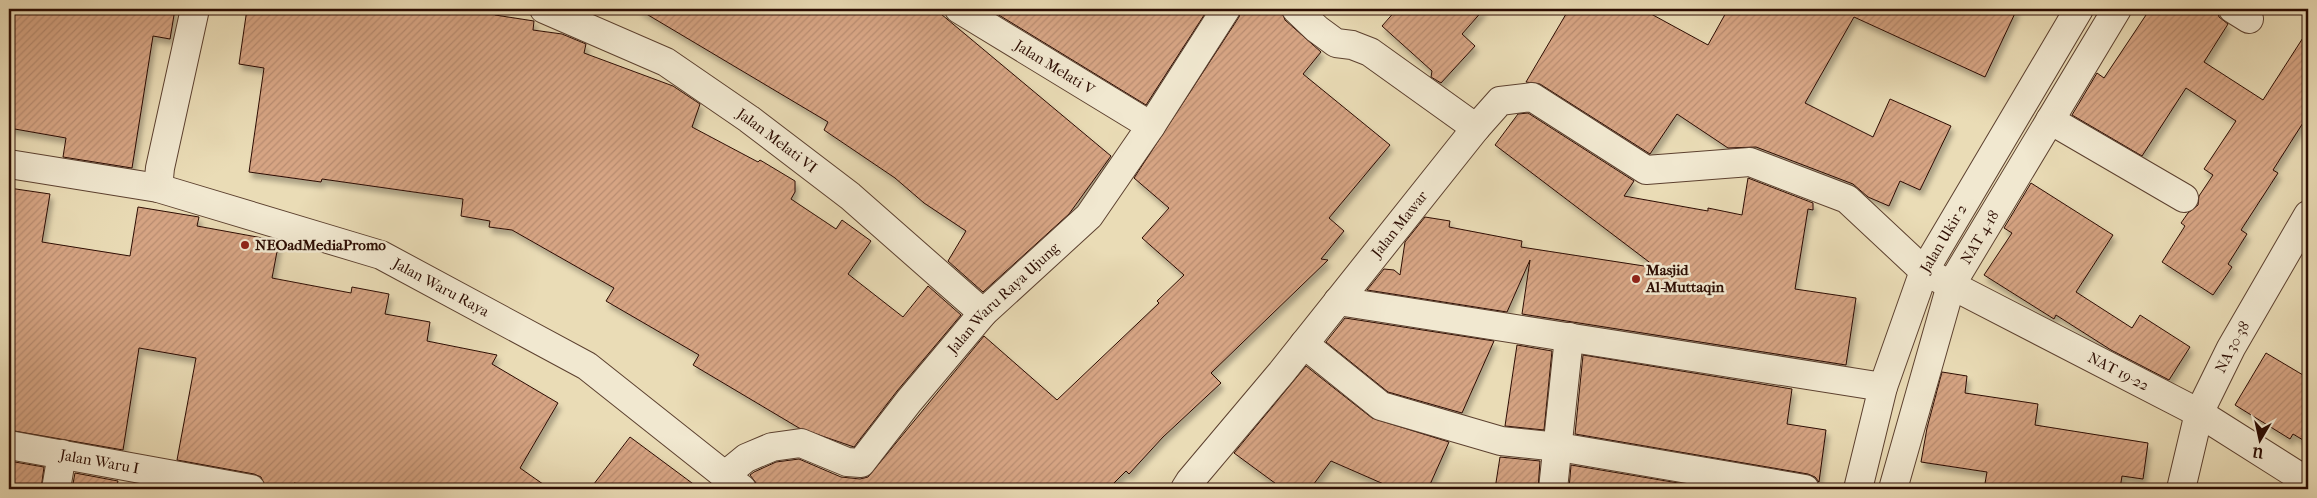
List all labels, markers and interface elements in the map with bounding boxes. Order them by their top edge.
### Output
street label: Jalan Melati V [1011,36,1099,99]
street label: Jalan Melati VI [733,104,821,177]
street label: Jalan Mawar [1367,187,1432,262]
street label: Jalan Ukir 2 [1916,201,1971,277]
street label: NAT 4-18 [1957,207,2003,267]
place label: NEOadMediaPromo [255,236,386,254]
street label: Jalan Waru Raya Ujung [943,238,1064,358]
marker: NEOadMediaPromo [239,239,251,251]
street label: Jalan Waru Raya [389,254,493,321]
place label: Masjid Al-Muttaqin [1645,261,1725,296]
marker: Masjid Al-Muttaqin [1630,273,1642,285]
street label: NA 30-38 [2211,318,2254,376]
street label: NAT 19-22 [2085,348,2152,395]
north arrow [2234,416,2284,466]
text: U [2251,443,2266,462]
street label: Jalan Waru I [58,445,141,477]

